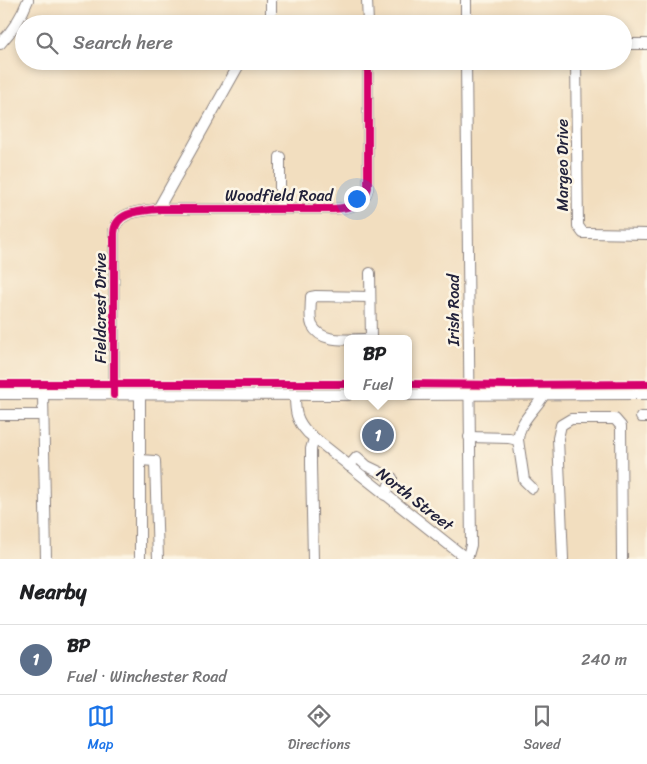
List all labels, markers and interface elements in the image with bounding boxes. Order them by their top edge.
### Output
search box [15,15,632,70]
text: Search here [73,26,173,59]
icon: search [33,29,61,57]
street label: Margeo Drive [548,119,577,211]
street label: Woodfield Road [225,181,335,210]
your location [344,186,370,212]
street label: Fieldcrest Drive [86,253,115,363]
street label: Irish Road [439,273,468,347]
popup [344,335,412,400]
text: BP [363,337,386,370]
text: Fuel [363,370,393,399]
pin: 1 [362,416,394,454]
street label: North Street [370,459,461,539]
text: Nearby [20,573,86,611]
text: BP [67,629,90,662]
text: 1 [33,645,39,674]
text: 240 m [581,645,627,674]
text: Fuel · Winchester Road [67,662,227,691]
tab: Map [87,702,115,757]
tab: Directions [288,702,350,757]
tab: Saved [524,702,560,757]

